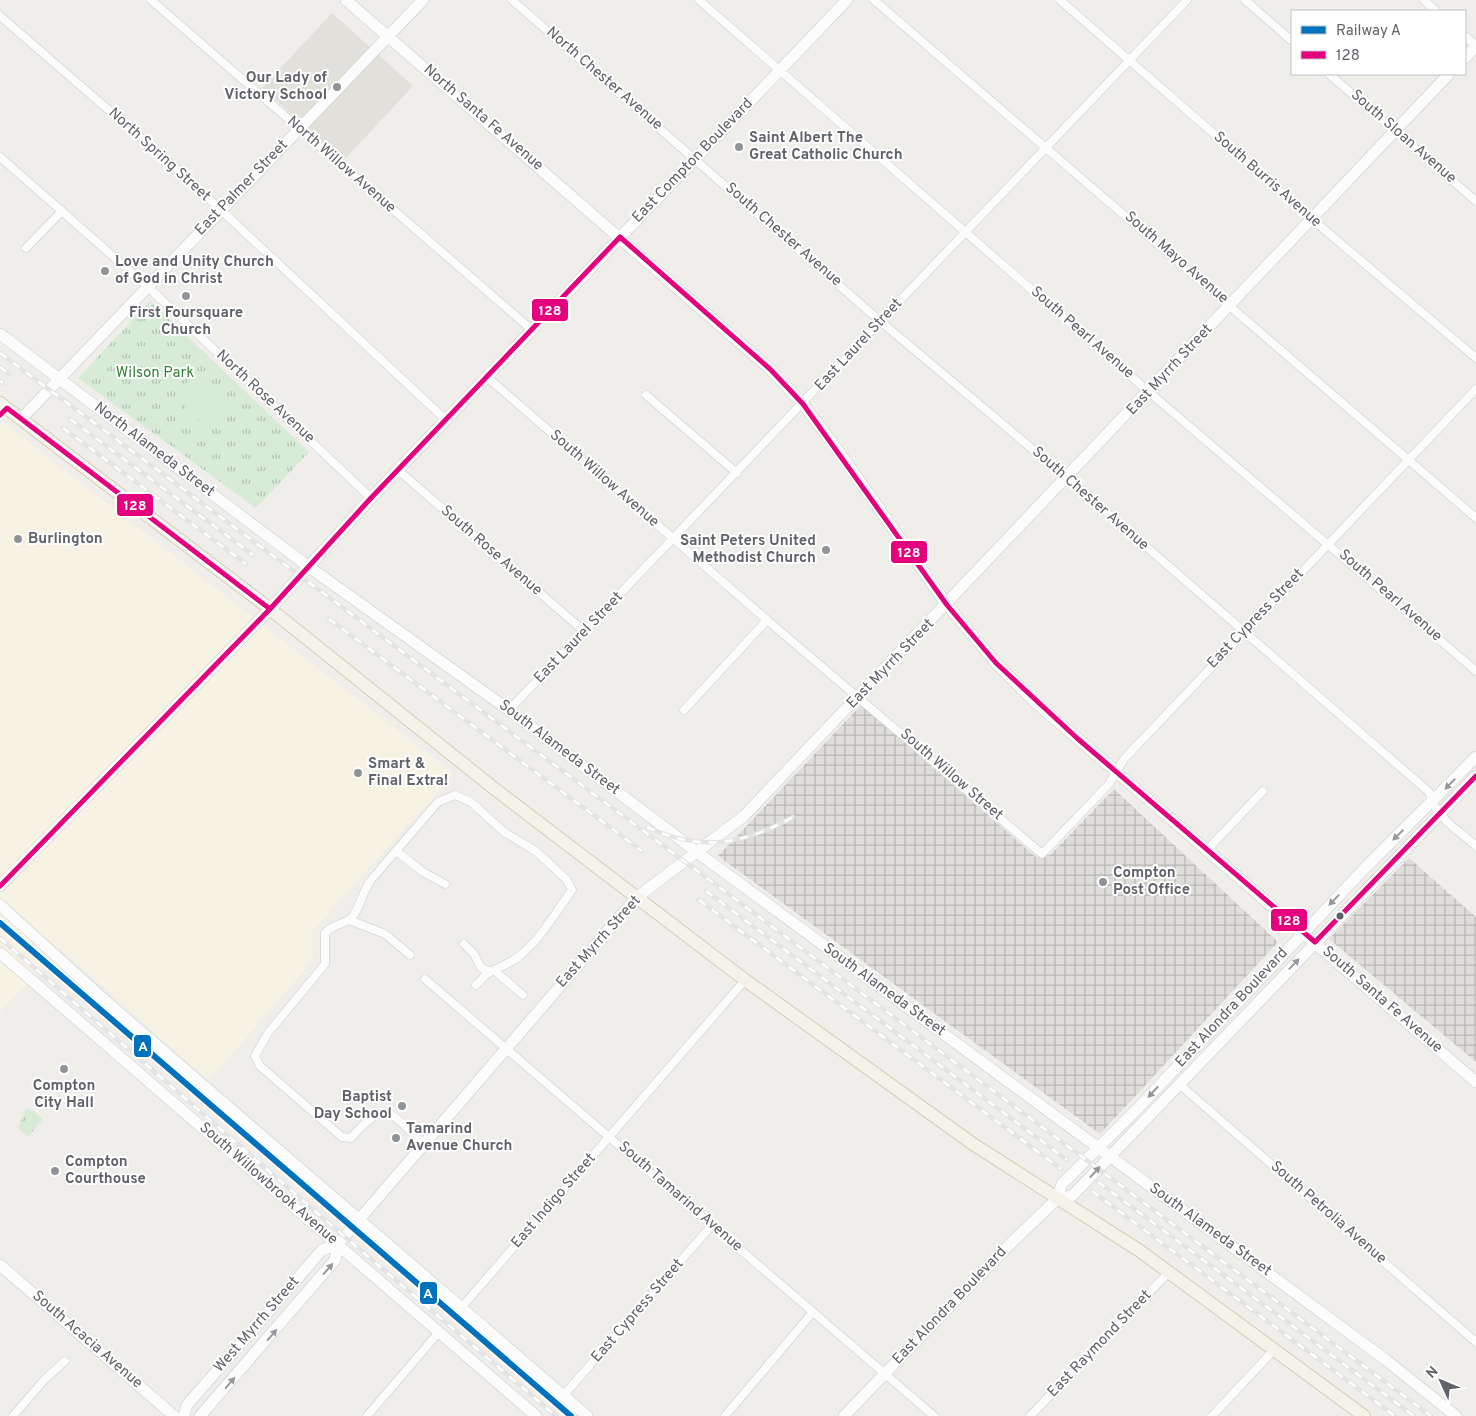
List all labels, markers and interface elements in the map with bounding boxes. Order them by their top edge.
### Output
legend [1291,10,1466,75]
text: Railway A [1336,22,1401,41]
street label: North Chester Avenue [542,23,666,135]
text: 128 [1336,47,1360,66]
street label: North Santa Fe Avenue [419,61,547,175]
place label: Our Lady of Victory School [224,69,328,105]
marker: Our Lady of Victory School [331,81,343,93]
street label: South Sloan Avenue [1346,86,1460,188]
street label: East Compton Boulevard [629,95,757,227]
street label: North Spring Street [104,104,214,206]
street label: North Willow Avenue [283,112,399,218]
street label: South Burris Avenue [1209,128,1325,232]
place label: Saint Albert The Great Catholic Church [749,129,903,165]
street label: East Palmer Street [192,136,292,240]
marker: Saint Albert The Great Catholic Church [733,141,745,153]
street label: South Chester Avenue [721,179,845,291]
street label: South Mayo Avenue [1120,208,1232,308]
place label: Love and Unity Church of God in Christ [115,253,274,289]
marker: Love and Unity Church of God in Christ [99,265,111,277]
street label: South Pearl Avenue [1026,283,1138,383]
marker: First Foursquare Church [180,290,192,302]
street label: East Laurel Street [811,295,907,395]
line badge: 128 [531,298,569,322]
text: 128 [539,303,561,320]
place label: First Foursquare Church [129,304,243,340]
street label: East Myrrh Street [1123,320,1217,420]
street label: North Rose Avenue [212,346,318,448]
park label: Wilson Park [116,364,194,383]
street label: North Alameda Street [90,398,218,502]
street label: South Willow Avenue [545,426,663,532]
street label: South Chester Avenue [1028,443,1152,555]
line badge: 128 [116,493,154,517]
text: 128 [124,498,146,515]
street label: South Rose Avenue [436,502,546,600]
place label: Burlington [28,530,103,549]
place label: Saint Peters United Methodist Church [680,532,816,568]
marker: Burlington [12,533,24,545]
line badge: 128 [890,540,928,564]
marker: Saint Peters United Methodist Church [820,544,832,556]
text: 128 [898,545,920,562]
street label: South Pearl Avenue [1334,546,1446,646]
street label: East Cypress Street [1204,565,1308,673]
street label: East Laurel Street [530,588,628,688]
street label: East Myrrh Street [843,615,939,713]
street label: South Alameda Street [495,696,623,800]
street label: South Willow Street [895,725,1007,825]
place label: Smart & Final Extra! [368,755,448,791]
marker: Smart & Final Extra! [352,767,364,779]
one-way arrow [1444,778,1456,790]
one-way arrow [1393,829,1405,841]
place label: Compton Post Office [1113,864,1190,900]
marker: Compton Post Office [1097,876,1109,888]
street label: East Myrrh Street [553,892,645,992]
one-way arrow [1328,894,1340,906]
line badge: 128 [1270,908,1308,932]
unlabelled marker [1335,911,1345,921]
text: 128 [1278,913,1300,930]
street label: South Alameda Street [819,939,949,1041]
street label: South Santa Fe Avenue [1318,942,1446,1058]
street label: East Alondra Boulevard [1172,944,1292,1072]
one-way arrow [1287,958,1299,970]
line badge: A [133,1034,152,1058]
text: A [138,1039,148,1056]
marker: Compton City Hall [58,1063,70,1075]
place label: Compton City Hall [33,1077,95,1113]
one-way arrow [1148,1086,1159,1098]
place label: Baptist Day School [314,1088,392,1124]
marker: Baptist Day School [396,1100,408,1112]
street label: South Willowbrook Avenue [195,1119,341,1249]
place label: Tamarind Avenue Church [406,1120,512,1156]
marker: Tamarind Avenue Church [390,1132,402,1144]
street label: South Tamarind Avenue [614,1138,746,1256]
street label: East Indigo Street [508,1150,600,1252]
place label: Compton Courthouse [65,1153,146,1189]
street label: South Petrolia Avenue [1266,1157,1390,1269]
marker: Compton Courthouse [49,1165,61,1177]
one-way arrow [1089,1166,1101,1178]
street label: South Alameda Street [1145,1179,1275,1281]
street label: East Alondra Boulevard [889,1243,1011,1369]
street label: East Cypress Street [588,1255,688,1367]
one-way arrow [322,1264,334,1276]
street label: West Myrrh Street [210,1273,304,1377]
line badge: A [419,1281,438,1305]
text: A [423,1286,433,1303]
street label: East Raymond Street [1044,1286,1156,1402]
street label: South Acacia Avenue [28,1287,146,1393]
one-way arrow [266,1329,278,1341]
north arrow [1416,1356,1466,1406]
text: N [1423,1363,1442,1383]
one-way arrow [224,1378,236,1390]

